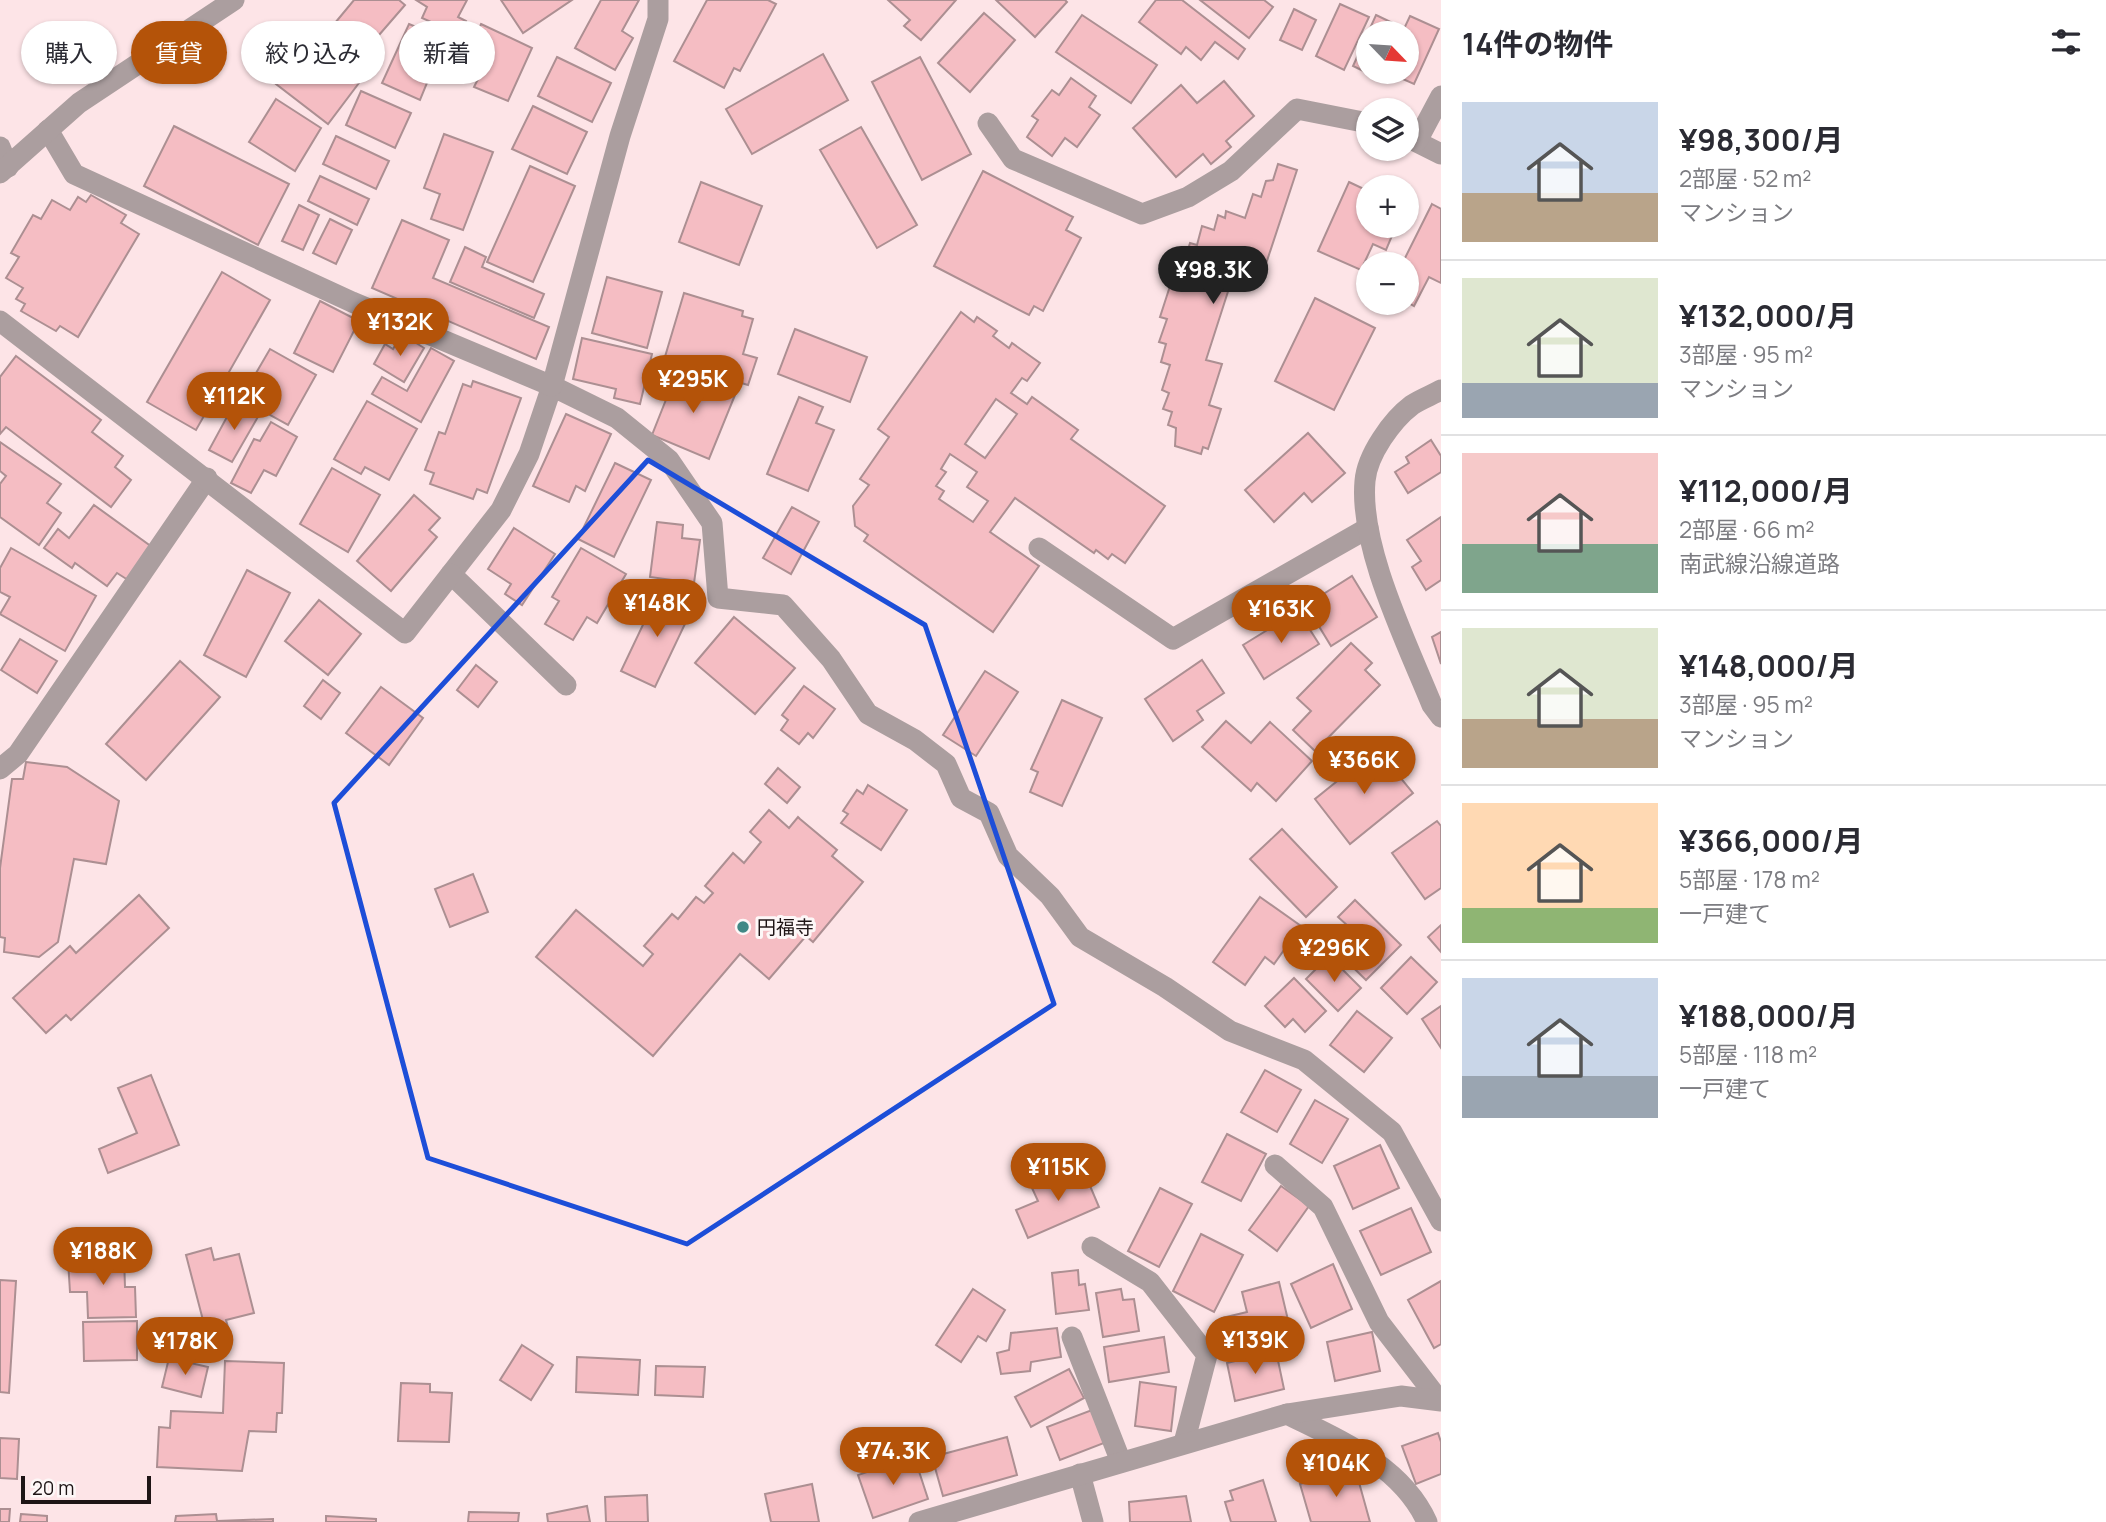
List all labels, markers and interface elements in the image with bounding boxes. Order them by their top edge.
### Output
chip: 購入 [21,21,117,84]
chip: 賃貸 [131,21,227,84]
chip: 絞り込み [241,21,385,84]
chip: 新着 [399,21,495,84]
north arrow [1356,21,1419,84]
map controls [1356,21,1419,315]
text: 14件の物件 [1462,23,1613,64]
icon: filters [2047,23,2085,61]
button: layers [1356,98,1419,161]
text: ¥98,300/月 [1679,119,1843,160]
icon: home [1518,130,1602,214]
text: 2部屋 · 52 m² [1679,162,1812,194]
button: + [1356,175,1419,238]
text: マンション [1679,196,1794,228]
pin: ¥98.3K [1156,246,1270,306]
button: − [1356,252,1419,315]
text: ¥98.3K [1174,253,1252,285]
text: ¥132,000/月 [1679,295,1857,336]
pin: ¥132K [351,298,449,358]
text: ¥132K [367,305,433,337]
icon: home [1518,306,1602,390]
text: 3部屋 · 95 m² [1679,338,1813,370]
pin: ¥295K [644,356,742,415]
text: ¥295K [658,362,728,394]
pin: ¥112K [185,372,283,432]
text: マンション [1679,372,1794,404]
text: ¥112K [203,379,265,411]
text: ¥112,000/月 [1679,470,1853,511]
icon: home [1518,481,1602,565]
text: 2部屋 · 66 m² [1679,513,1814,545]
text: 南武線沿線道路 [1679,547,1840,579]
pin: ¥148K [608,580,706,639]
text: ¥148K [623,586,691,618]
pin: ¥163K [1232,586,1330,645]
text: ¥163K [1248,592,1314,624]
text: ¥148,000/月 [1679,645,1858,686]
icon: home [1518,656,1602,740]
text: 3部屋 · 95 m² [1679,688,1813,720]
text: マンション [1679,722,1794,754]
pin: ¥366K [1315,736,1413,796]
text: ¥366K [1329,743,1399,775]
text: ¥366,000/月 [1679,820,1863,861]
icon: home [1518,831,1602,915]
text: 5部屋 · 178 m² [1679,863,1820,895]
text: 一戸建て [1679,897,1771,929]
place label: 円福寺 [757,914,814,940]
marker: 円福寺 [735,919,751,935]
pin: ¥296K [1285,925,1383,984]
text: ¥296K [1298,931,1370,963]
text: ¥188,000/月 [1679,995,1859,1036]
icon: home [1518,1006,1602,1090]
text: 5部屋 · 118 m² [1679,1038,1817,1070]
text: 一戸建て [1679,1072,1771,1104]
pin: ¥115K [1009,1144,1107,1203]
text: ¥115K [1027,1150,1089,1182]
pin: ¥188K [54,1228,152,1287]
text: ¥188K [69,1234,137,1266]
pin: ¥139K [1206,1316,1304,1376]
pin: ¥178K [136,1318,234,1377]
text: ¥139K [1222,1323,1288,1355]
text: ¥178K [152,1324,218,1356]
pin: ¥74.3K [836,1428,950,1487]
text: ¥74.3K [856,1434,930,1466]
pin: ¥104K [1287,1440,1385,1499]
text: ¥104K [1302,1446,1370,1478]
scale bar [21,1473,150,1505]
text: 20 m [32,1475,74,1501]

